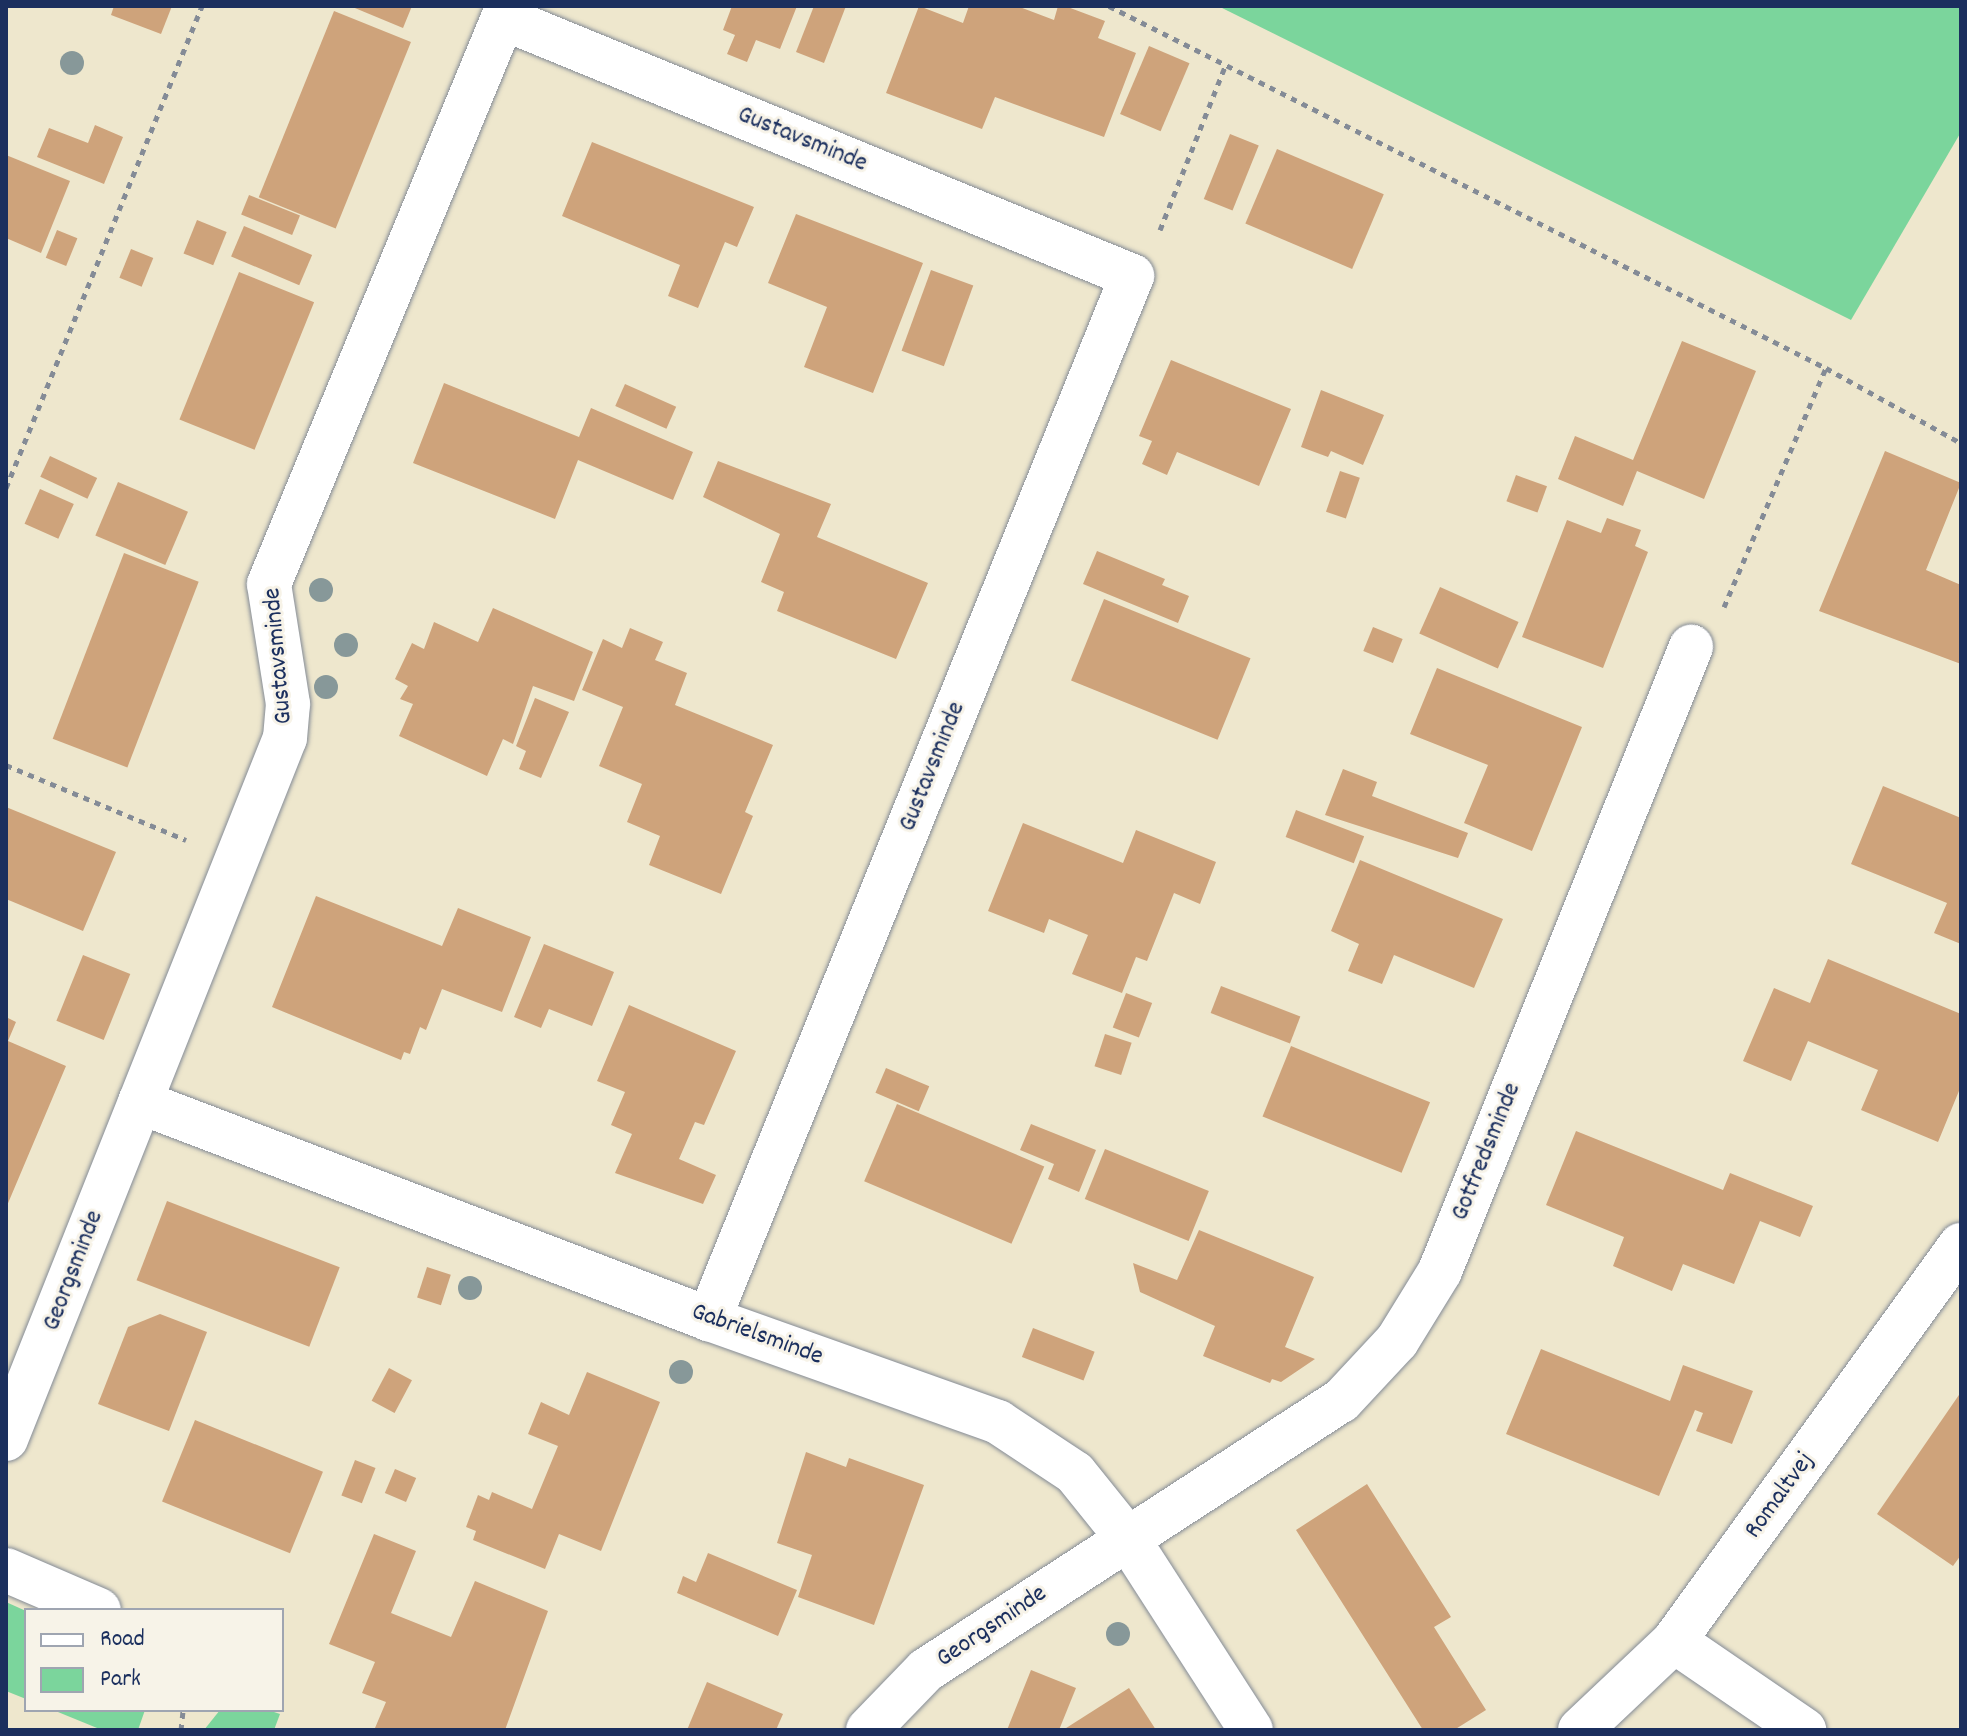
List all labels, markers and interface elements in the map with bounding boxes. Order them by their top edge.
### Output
street label: Gustavsminde [733,100,871,180]
street label: Gustavsminde [257,586,301,726]
street label: Gustavsminde [893,698,973,836]
street label: Gotfredsminde [1445,1079,1529,1225]
street label: Georgsminde [37,1206,111,1336]
street label: Gabrielsminde [687,1297,827,1373]
street label: Romaltvej [1738,1447,1822,1545]
street label: Georgsminde [931,1579,1053,1675]
legend [24,1608,284,1712]
text: Road [100,1623,145,1657]
text: Park [100,1663,141,1697]

